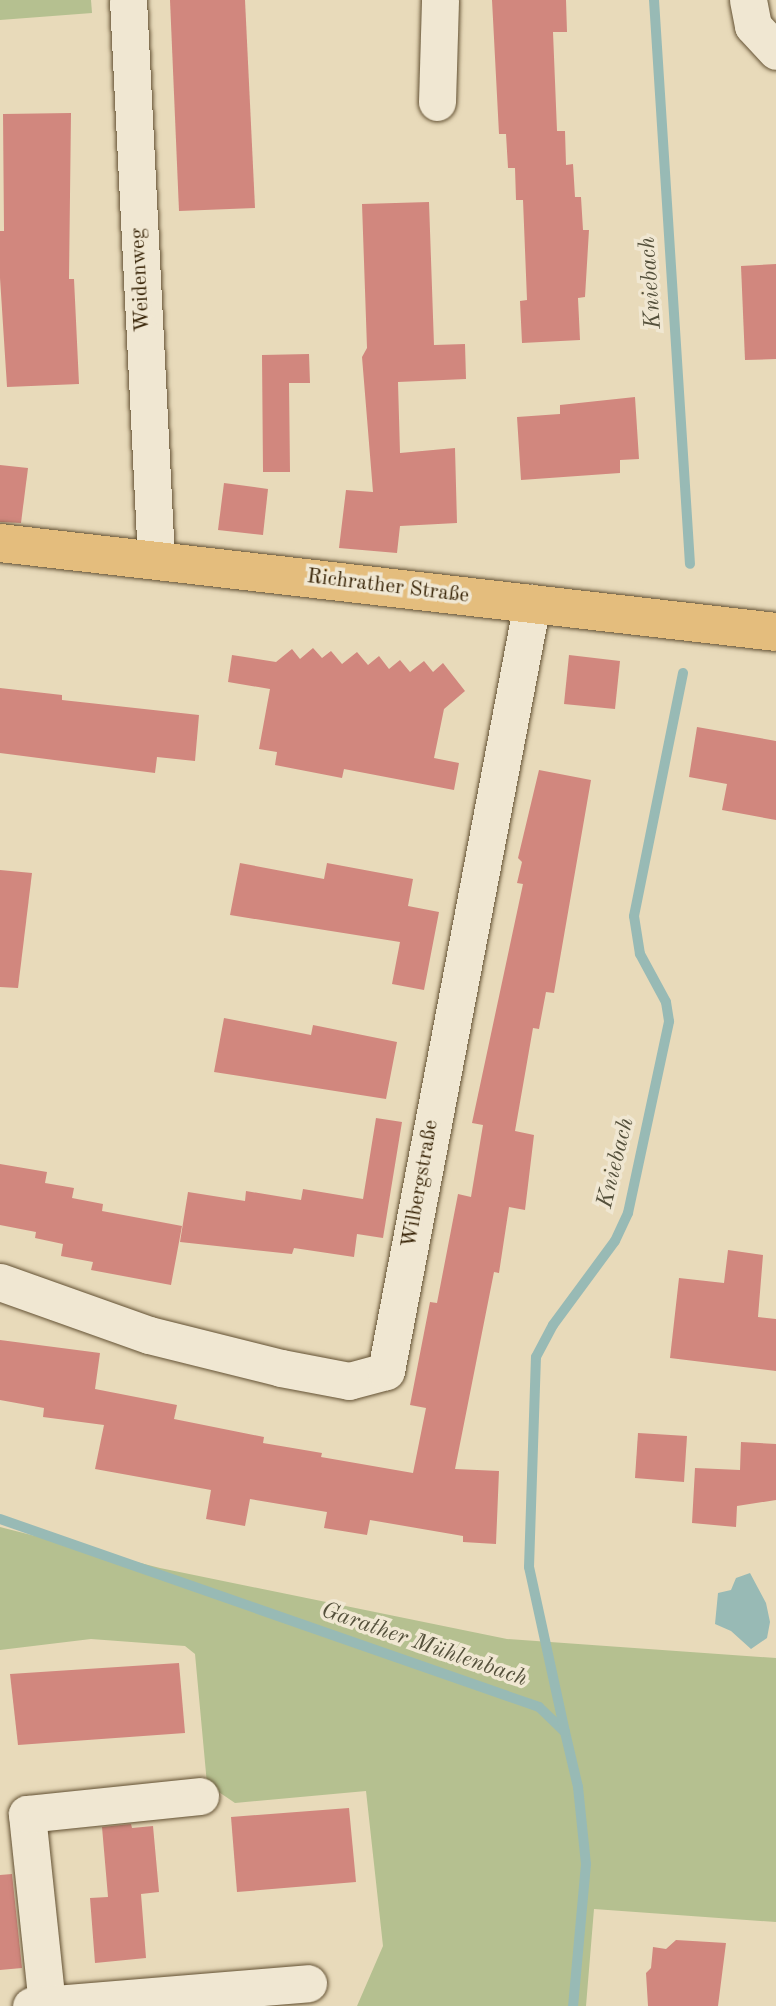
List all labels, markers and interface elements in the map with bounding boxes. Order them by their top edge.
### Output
street label: Weidenweg [126,227,156,333]
water label: Kniebach [634,236,668,330]
street label: Richrather Straße [305,565,471,609]
water label: Kniebach [591,1115,641,1211]
street label: Wilbergstraße [397,1118,445,1250]
water label: Garather Mühlenbach [317,1597,531,1693]

